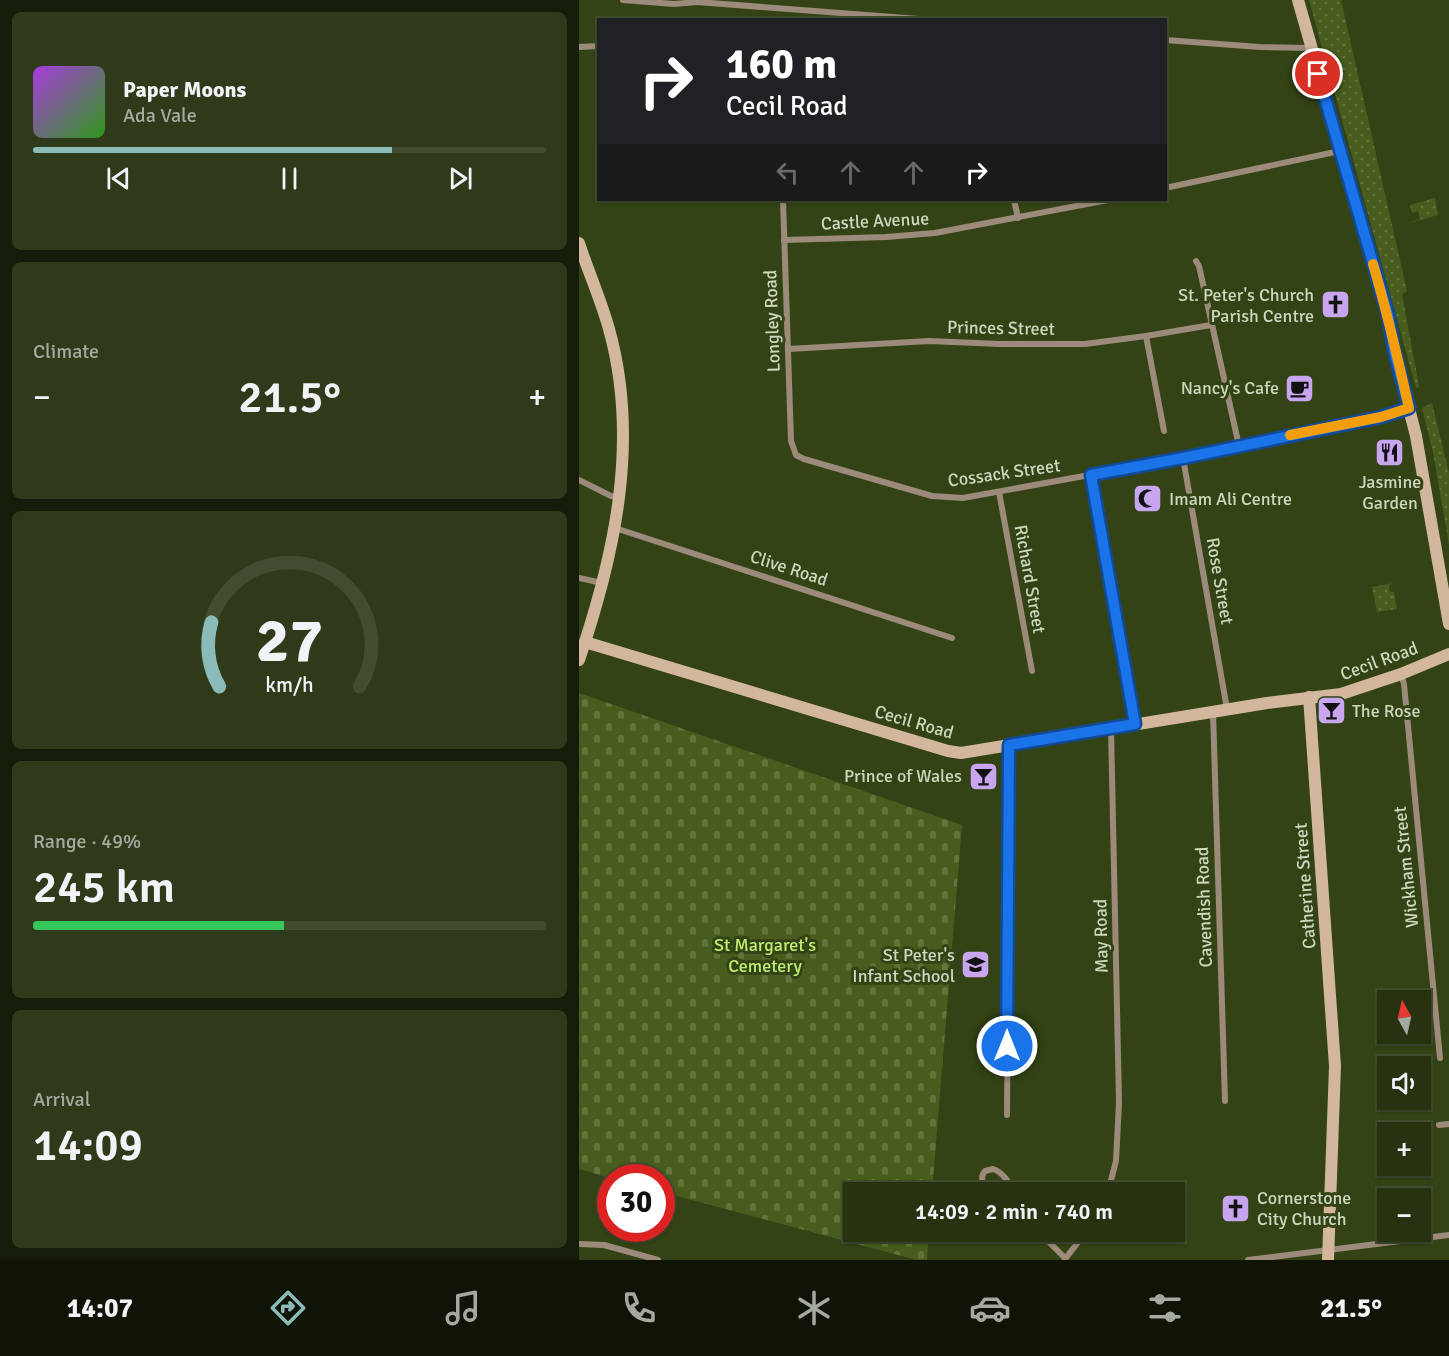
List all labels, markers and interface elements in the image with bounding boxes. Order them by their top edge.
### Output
text: 160 m [726,39,837,90]
icon: right [627,42,705,120]
pin [1292,48,1343,99]
icon: arrive [1301,57,1334,90]
text: Paper Moons [123,76,246,103]
text: Cecil Road [726,90,848,123]
text: Ada Vale [123,103,197,128]
icon: left [771,156,804,189]
icon: ahead [834,156,867,189]
icon: ahead [897,156,930,189]
icon: right [960,156,993,189]
icon: previous [102,162,135,195]
icon: pause [273,162,306,195]
icon: next [444,162,477,195]
street label: Castle Avenue [820,207,930,235]
street label: Longley Road [759,269,785,373]
place label: St. Peter's Church Parish Centre [1178,284,1314,327]
church icon: St. Peter's Church Parish Centre [1319,289,1351,321]
street label: Princes Street [947,316,1055,340]
text: Climate [33,339,99,364]
text: 21.5° [238,370,341,425]
cafe icon: Nancy's Cafe [1284,372,1316,404]
text: − [33,377,51,418]
text: + [528,377,546,418]
place label: Nancy's Cafe [1181,377,1279,399]
restaurant icon: Jasmine Garden [1374,437,1406,469]
street label: Cossack Street [946,454,1062,492]
place label: Jasmine Garden [1359,471,1421,514]
mosque icon: Imam Ali Centre [1132,483,1164,515]
place label: Imam Ali Centre [1169,488,1292,510]
street label: Richard Street [1010,523,1050,635]
street label: Rose Street [1202,536,1238,626]
street label: Clive Road [747,545,831,591]
text: 27 [256,602,323,679]
street label: Cecil Road [1337,637,1421,685]
text: km/h [265,672,314,698]
bar icon: The Rose [1315,695,1347,727]
street label: Cecil Road [872,700,956,744]
place label: The Rose [1352,700,1420,722]
bar icon: Prince of Wales [967,760,999,792]
place label: Prince of Wales [844,765,962,787]
street label: Wickham Street [1389,805,1423,929]
street label: Catherine Street [1290,822,1320,950]
text: Range · 49% [33,829,141,854]
street label: Cavendish Road [1191,846,1217,968]
text: 245 km [33,860,175,915]
street label: May Road [1089,899,1113,973]
park label: St Margaret's Cemetery [714,934,816,977]
place label: St Peter's Infant School [852,944,955,987]
school or university icon: St Peter's Infant School [960,949,992,981]
north arrow [1377,990,1431,1044]
map controls [1377,990,1431,1242]
position arrow [975,1014,1039,1078]
button: sound [1377,1056,1431,1110]
text: Arrival [33,1087,91,1112]
text: 14:09 [33,1118,143,1173]
button: + [1377,1122,1431,1176]
speed limit sign: 30 [597,1164,675,1242]
place label: Cornerstone City Church [1257,1187,1351,1230]
button: − [1377,1188,1431,1242]
church icon: Cornerstone City Church [1220,1192,1252,1224]
text: 14:09 · 2 min · 740 m [915,1198,1113,1225]
icon: directions [267,1287,309,1329]
icon: music [442,1287,484,1329]
icon: phone [618,1287,660,1329]
icon: climate [793,1287,835,1329]
icon: car [969,1287,1011,1329]
icon: filters [1144,1287,1186,1329]
text: 14:07 [67,1292,133,1325]
text: 21.5° [1320,1292,1382,1325]

